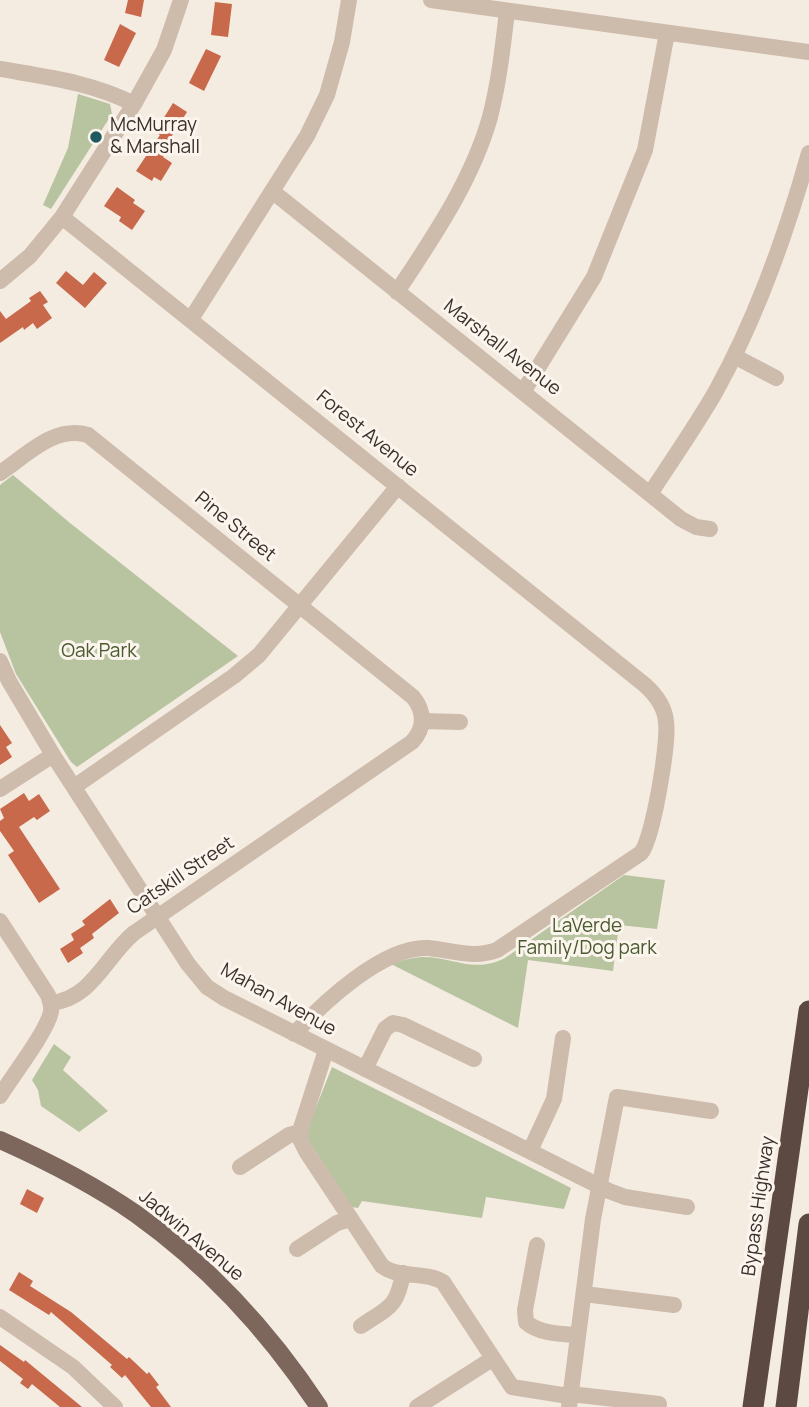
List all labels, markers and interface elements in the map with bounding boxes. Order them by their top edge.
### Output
place label: McMurray & Marshall [110,115,200,159]
marker: McMurray & Marshall [88,129,104,145]
street label: Marshall Avenue [439,295,565,401]
street label: Forest Avenue [311,386,423,482]
street label: Pine Street [190,487,280,567]
park label: Oak Park [61,641,137,663]
street label: Catskill Street [123,832,239,920]
park label: LaVerde Family/Dog park [517,916,657,960]
street label: Mahan Avenue [216,959,340,1041]
street label: Bypass Highway [738,1134,780,1278]
street label: Jadwin Avenue [134,1186,248,1286]

